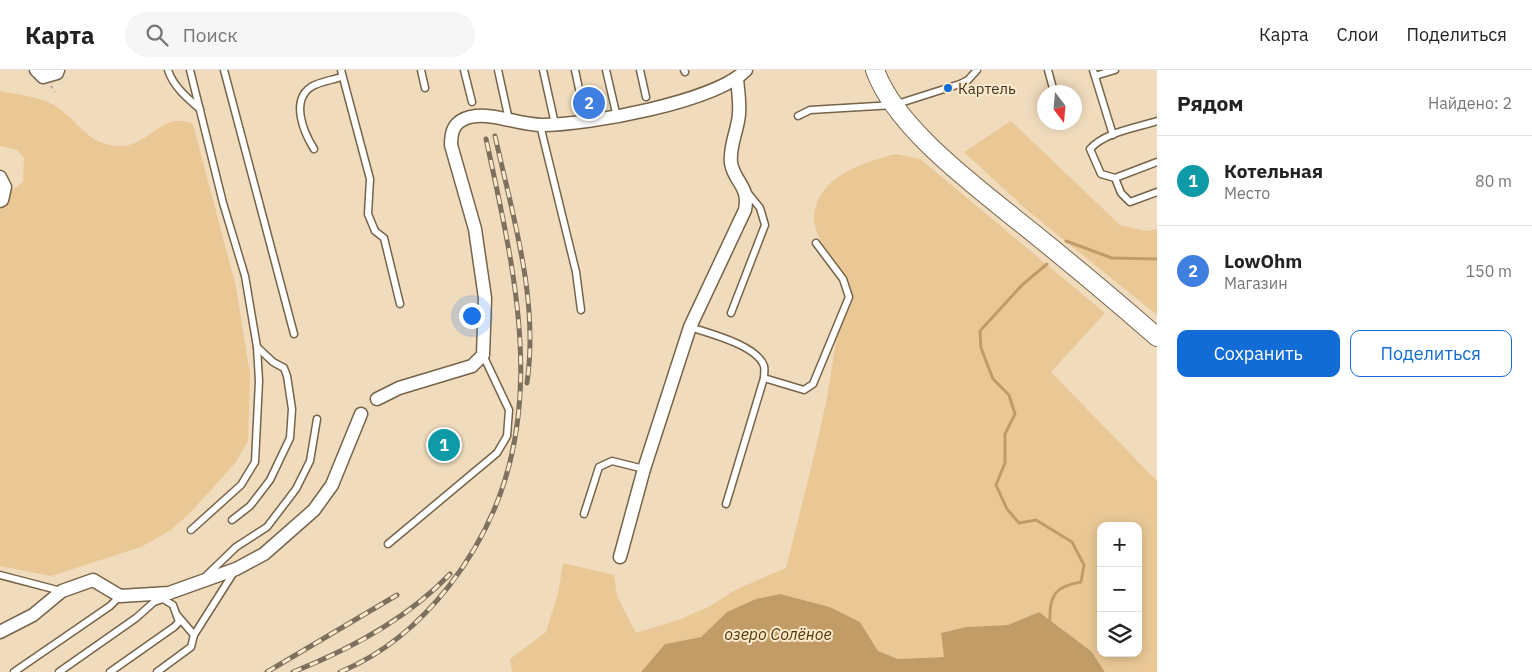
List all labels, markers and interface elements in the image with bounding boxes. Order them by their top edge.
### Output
search box [125,12,475,57]
text: Карта [25,19,95,51]
icon: search [143,21,171,49]
text: Поиск [183,23,238,47]
text: Карта [1259,23,1309,46]
text: Слои [1337,23,1379,46]
text: Поделиться [1407,23,1507,46]
place label: Картель [958,79,1016,98]
marker: Картель [942,82,954,94]
pin: 2 [573,84,605,122]
north arrow [1037,85,1082,130]
text: Рядом [1177,89,1244,117]
text: Найдено: 2 [1428,93,1512,113]
text: Котельная [1224,159,1323,183]
text: 1 [1188,171,1198,191]
text: 80 m [1475,171,1512,191]
text: Место [1224,183,1270,203]
text: LowOhm [1224,249,1302,273]
text: 2 [1188,261,1198,281]
text: 150 m [1465,261,1512,281]
text: Магазин [1224,273,1288,293]
your location [459,303,485,329]
button: Сохранить [1177,330,1340,377]
button: Поделиться [1350,330,1512,377]
pin: 1 [428,426,460,464]
map controls [1097,522,1142,657]
button: + [1097,522,1142,567]
button: − [1097,567,1142,612]
button: layers [1097,612,1142,657]
water label: озеро Солёное [724,624,832,644]

